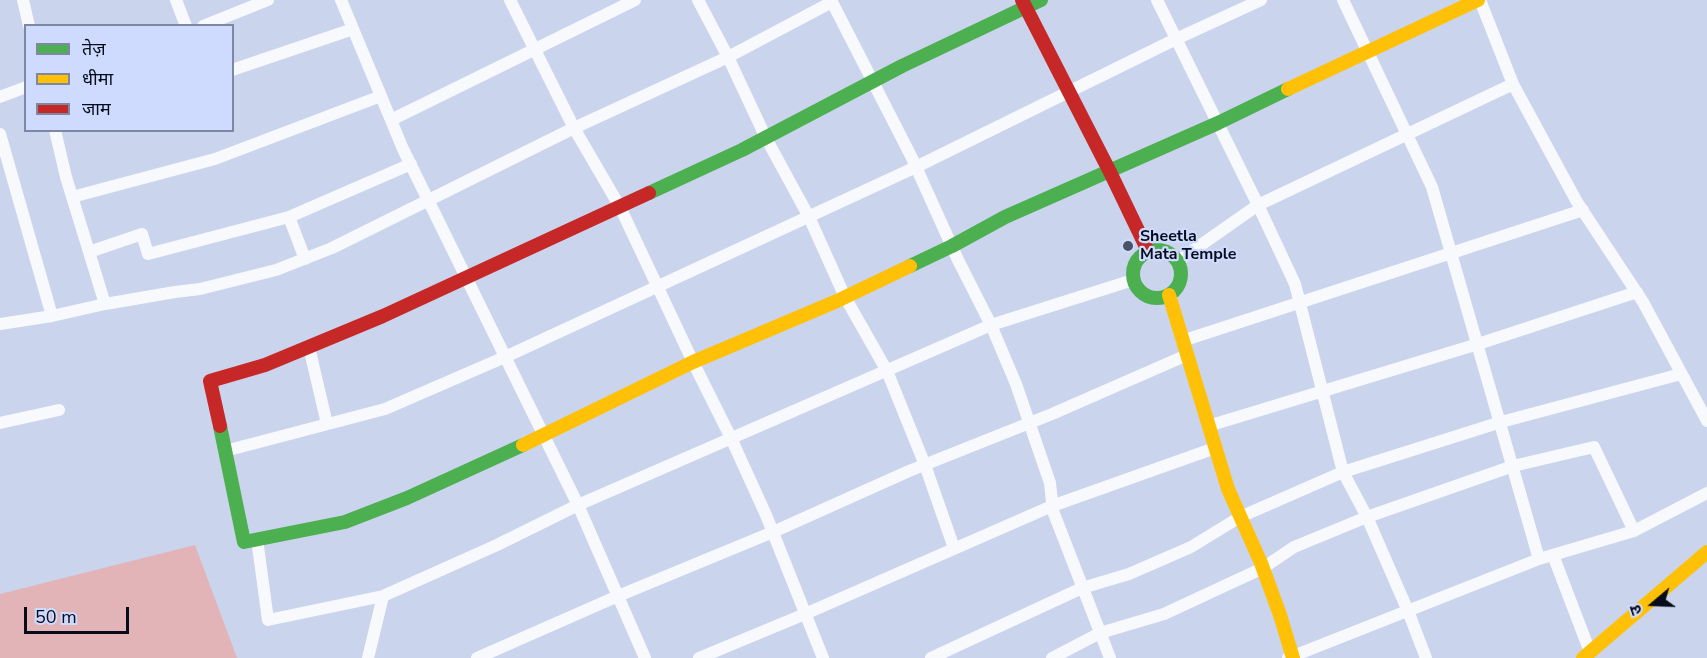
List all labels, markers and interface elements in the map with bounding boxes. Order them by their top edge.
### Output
legend [24,24,234,132]
text: तेज़ [82,37,106,61]
text: धीमा [82,67,113,91]
text: जाम [82,97,111,121]
place label: Sheetla Mata Temple [1140,227,1237,265]
marker: Sheetla Mata Temple [1121,239,1135,253]
north arrow [1623,574,1683,634]
scale bar [27,595,132,633]
text: उ [1624,602,1648,618]
text: 50 m [35,605,77,629]

